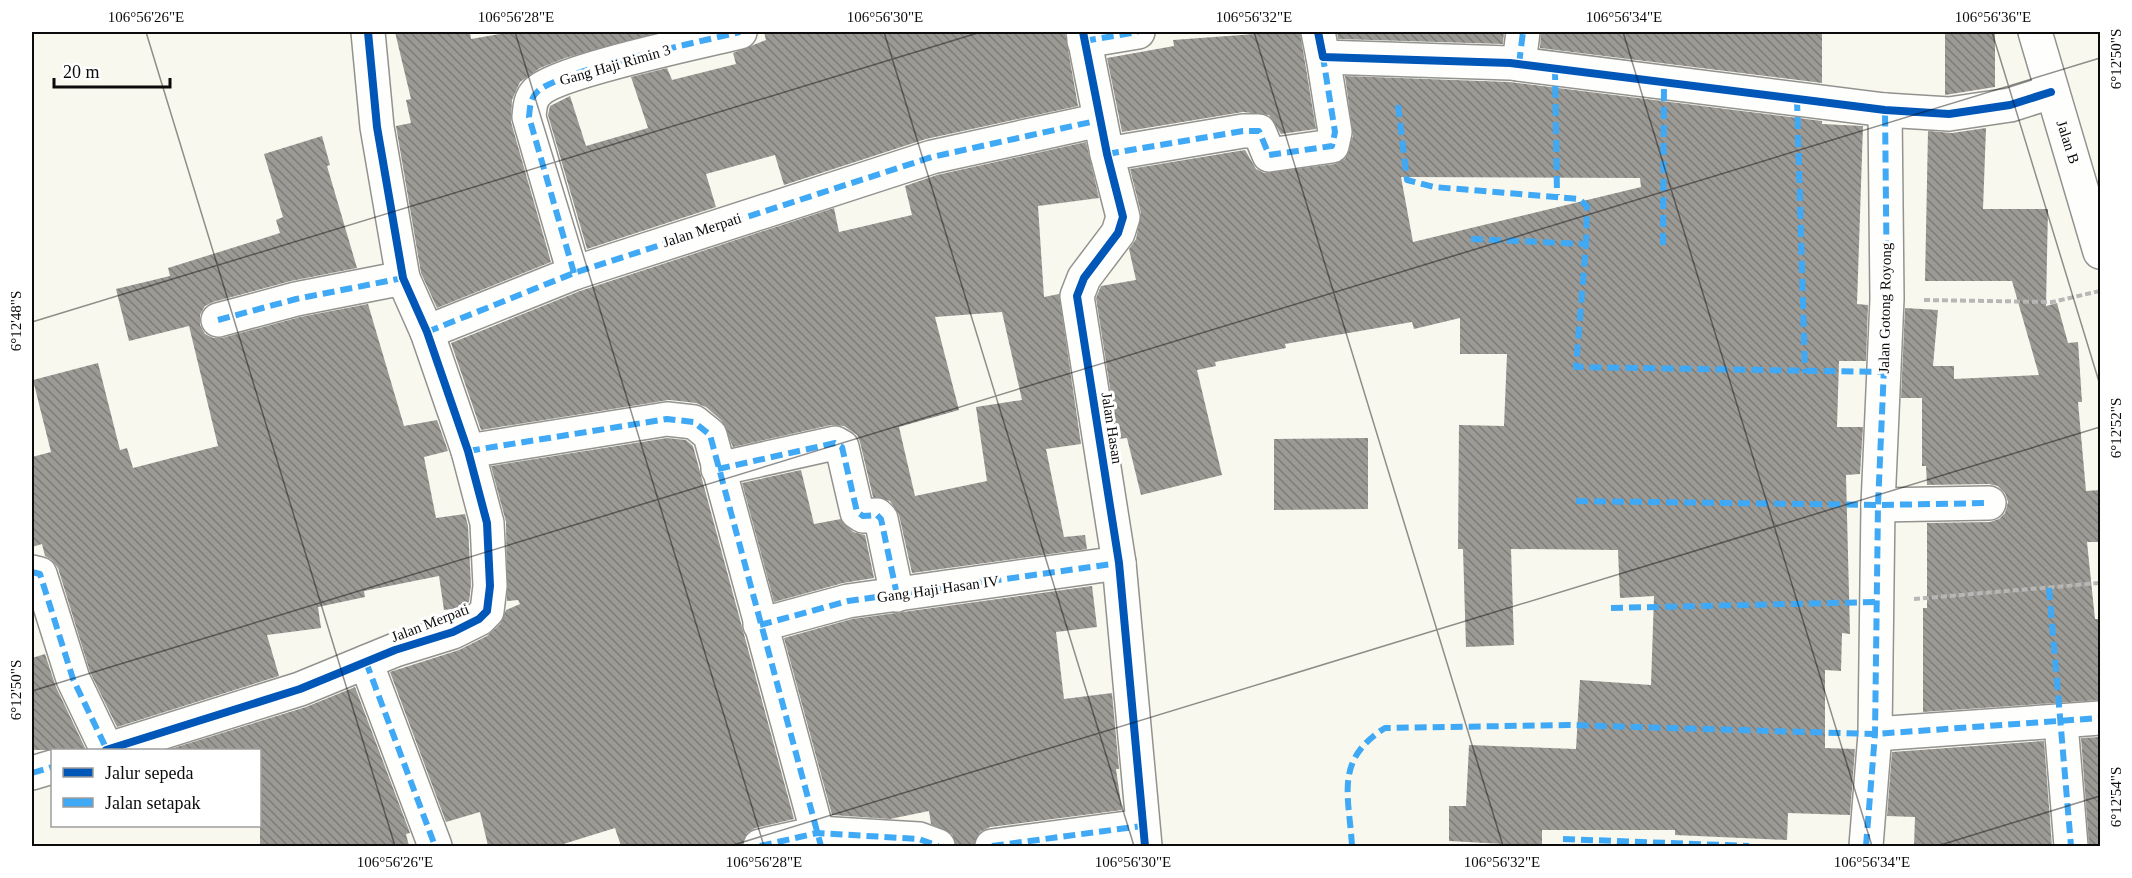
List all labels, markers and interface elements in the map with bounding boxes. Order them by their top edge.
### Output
text: 106°56'26"E [108,9,184,25]
text: 106°56'28"E [478,9,554,25]
text: 106°56'30"E [847,9,923,25]
text: 106°56'32"E [1216,9,1292,25]
text: 106°56'34"E [1586,9,1662,25]
text: 106°56'36"E [1955,9,2031,25]
text: 6°12'50"S [2108,29,2124,89]
street label: Gang Haji Rimin 3 [558,42,672,88]
scale bar [54,51,170,89]
text: 20 m [63,62,100,82]
street label: Jalan B [2054,118,2082,166]
street label: Jalan Merpati [661,210,743,250]
street label: Jalan Gotong Royong [1876,242,1894,374]
text: 6°12'48"S [8,291,24,351]
street label: Jalan Hasan [1098,391,1126,465]
text: 6°12'52"S [2108,398,2124,458]
street label: Gang Haji Hasan IV [876,573,1000,605]
street label: Jalan Merpati [389,601,471,645]
text: 6°12'50"S [8,660,24,720]
legend [51,749,261,827]
text: Jalur sepeda [105,763,193,783]
text: 6°12'54"S [2108,767,2124,827]
text: Jalan setapak [105,793,200,813]
text: 106°56'26"E [357,854,433,870]
text: 106°56'28"E [726,854,802,870]
text: 106°56'30"E [1095,854,1171,870]
text: 106°56'32"E [1464,854,1540,870]
text: 106°56'34"E [1834,854,1910,870]

